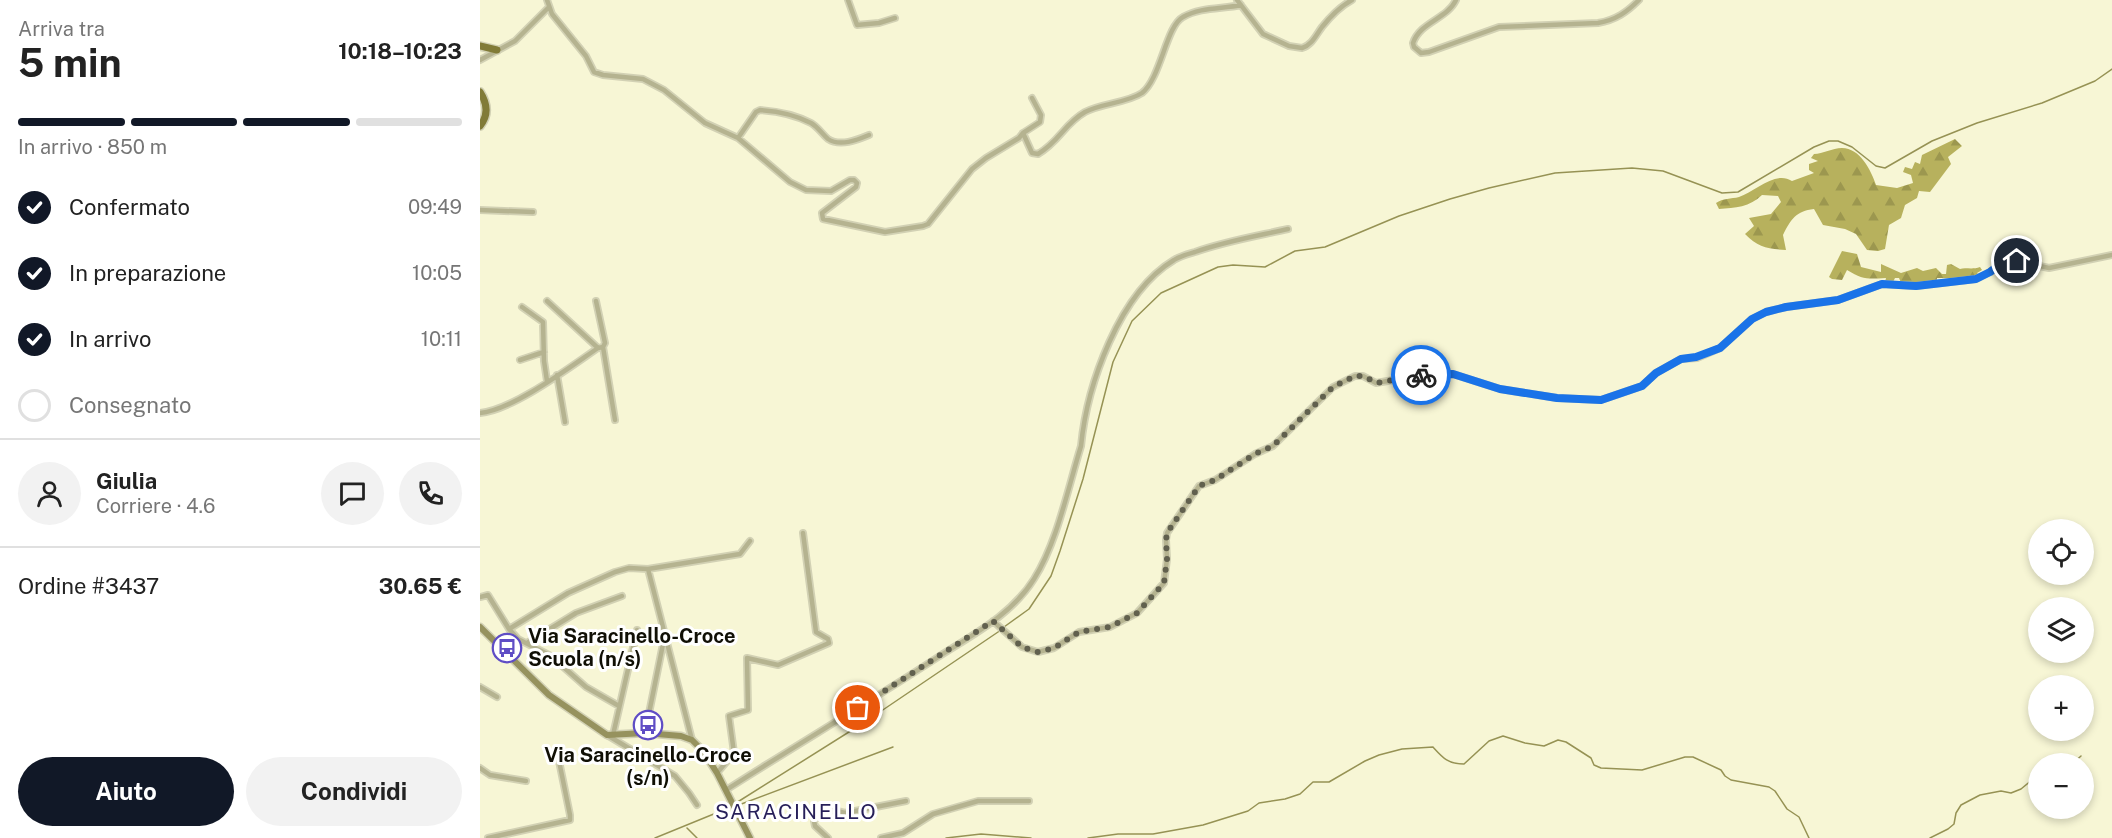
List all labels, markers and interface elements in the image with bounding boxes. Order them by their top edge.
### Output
text: Arriva tra [18,17,105,41]
text: 10:18–10:23 [338,38,462,64]
text: 5 min [18,40,122,86]
text: In arrivo · 850 m [18,135,167,159]
icon: check [18,191,51,224]
text: Confermato [69,194,190,220]
text: 09:49 [408,195,462,219]
pin [1991,235,2042,286]
icon: home [2000,244,2033,277]
icon: check [18,257,51,290]
text: In preparazione [69,260,226,286]
text: 10:05 [412,261,462,285]
icon: check [18,323,51,356]
text: In arrivo [69,326,151,352]
text: 10:11 [421,327,462,351]
courier [1391,345,1451,405]
icon: bike [1405,359,1438,392]
text: Consegnato [69,392,191,418]
button: person [18,462,81,525]
button: chat [321,462,384,525]
button: phone [399,462,462,525]
text: Giulia [96,468,157,494]
text: Corriere · 4.6 [96,494,216,518]
map controls [2028,519,2094,819]
button: locate [2028,519,2094,585]
text: Ordine #3437 [18,573,159,599]
text: 30.65 € [379,573,462,599]
button: layers [2028,597,2094,663]
place label: Via Saracinello-Croce Scuola (n/s) [528,624,736,671]
bus stop icon: Via Saracinello-Croce Scuola (n/s) [491,632,523,664]
button: + [2028,675,2094,741]
pin [832,682,883,733]
icon: bag [841,691,874,724]
bus stop icon: Via Saracinello-Croce (s/n) [632,709,664,741]
place label: Via Saracinello-Croce (s/n) [544,743,752,790]
button: − [2028,753,2094,819]
button: Aiuto [18,757,234,826]
button: Condividi [246,757,462,826]
district label: SARACINELLO [715,799,877,824]

